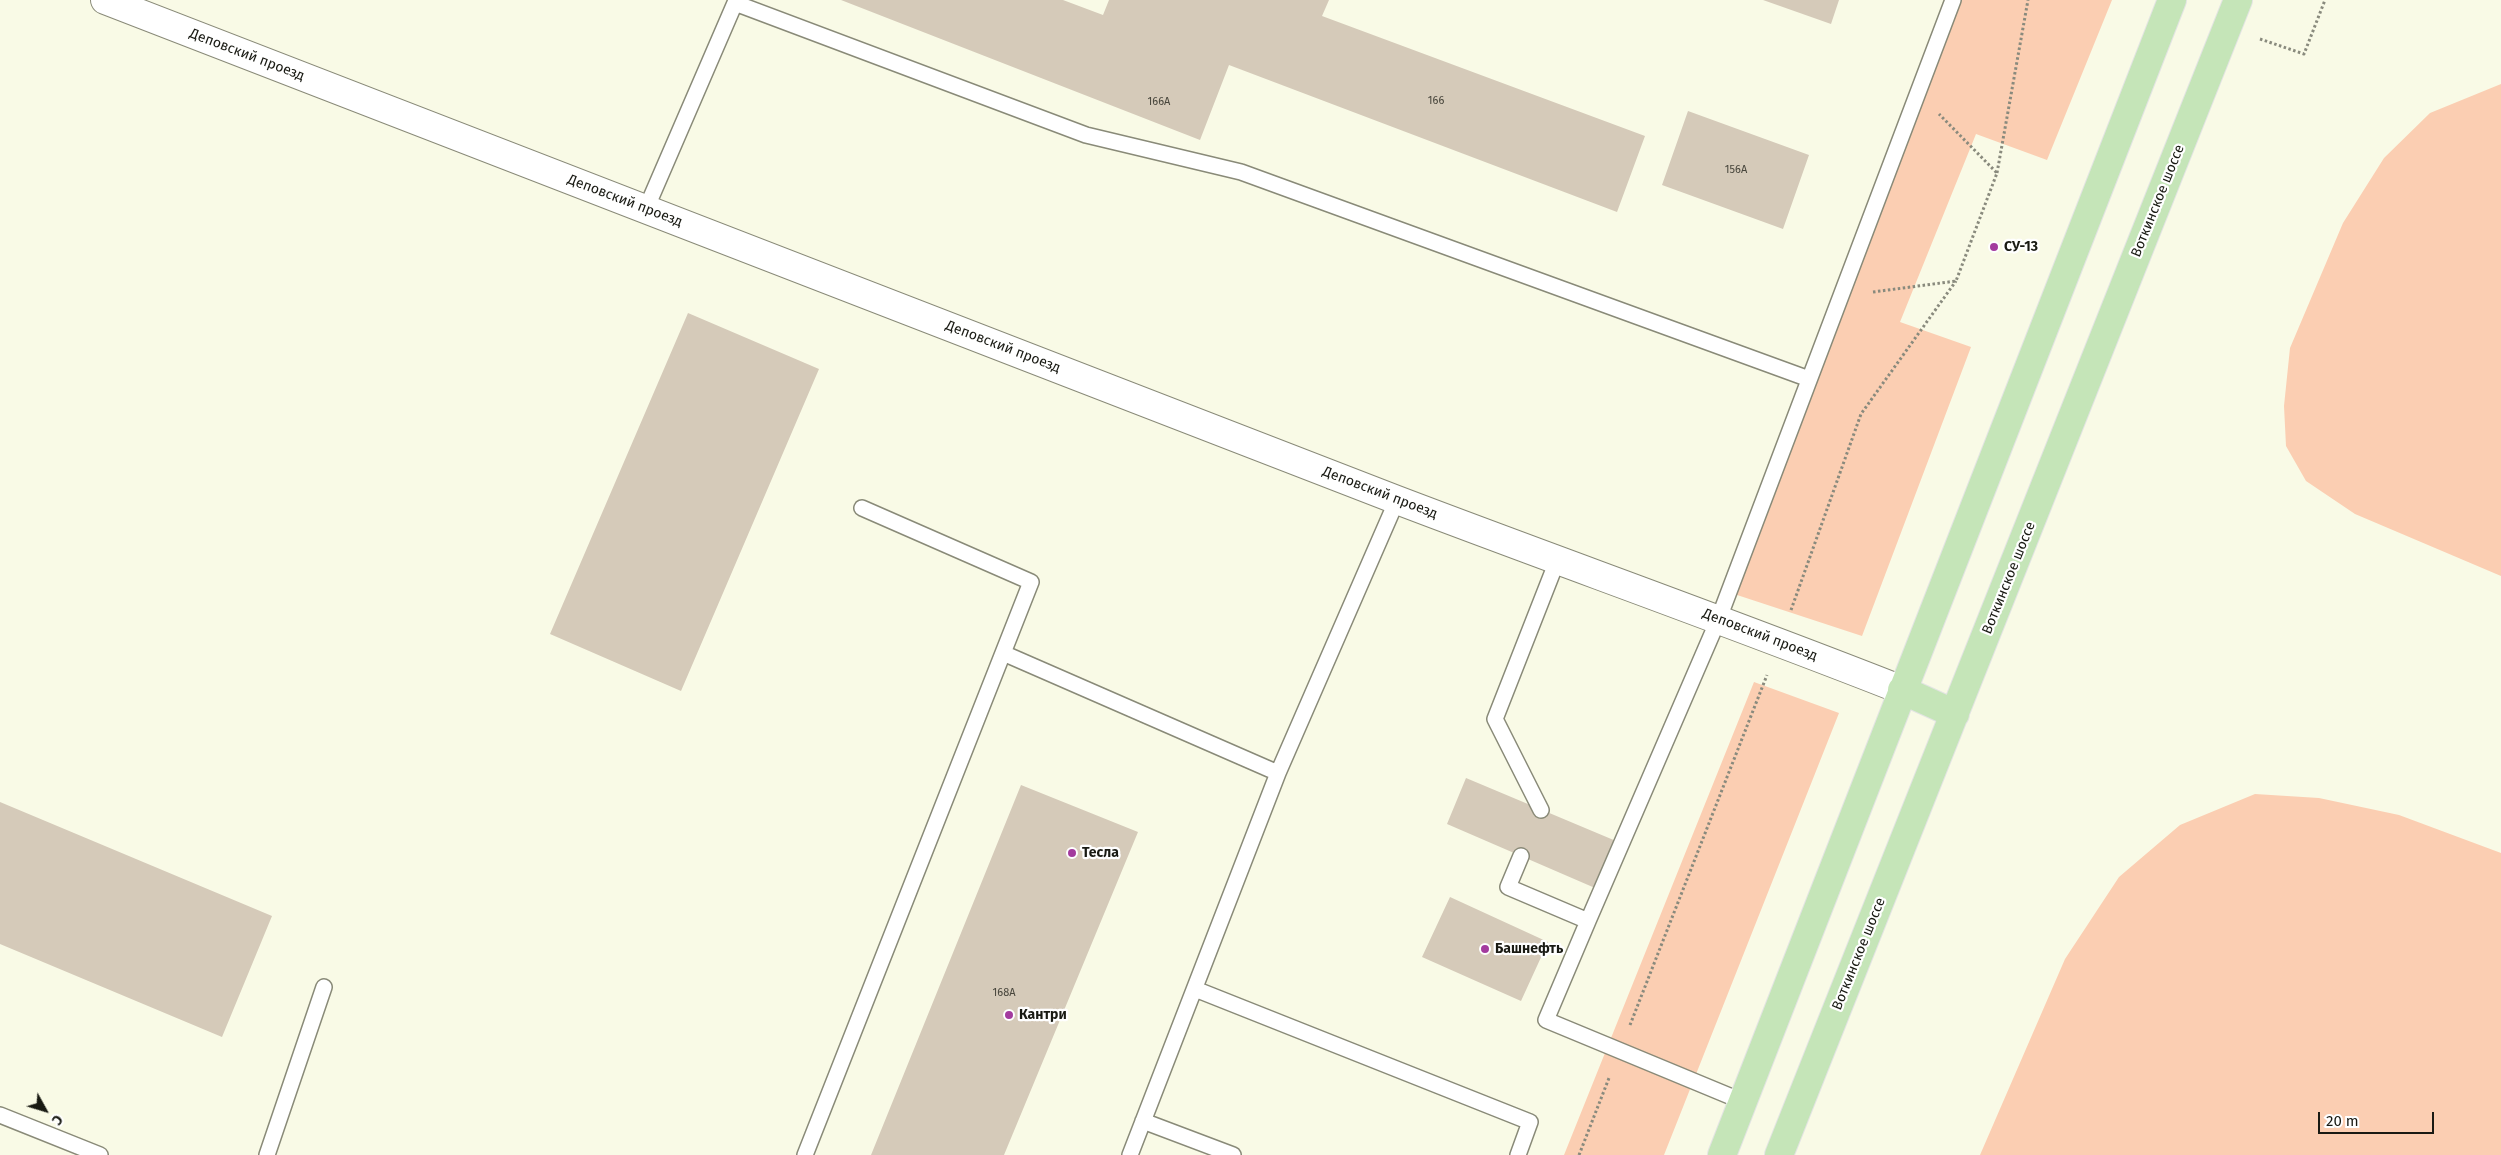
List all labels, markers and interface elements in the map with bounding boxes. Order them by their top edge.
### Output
street label: Деповский проезд [187,25,307,85]
house number: 166 [1428,94,1444,108]
house number: 166А [1148,95,1170,109]
street label: Воткинское шоссе [2128,142,2188,260]
house number: 156А [1725,163,1747,177]
street label: Деповский проезд [565,171,685,231]
place label: СУ-13 [2004,239,2038,255]
marker: СУ-13 [1988,241,2000,253]
street label: Деповский проезд [943,317,1063,377]
street label: Деповский проезд [1320,463,1440,523]
street label: Воткинское шоссе [1979,519,2039,637]
street label: Деповский проезд [1700,605,1820,665]
place label: Тесла [1082,845,1119,861]
marker: Тесла [1066,847,1078,859]
street label: Воткинское шоссе [1829,895,1889,1013]
place label: Башнефть [1495,941,1563,957]
marker: Башнефть [1479,943,1491,955]
house number: 168А [993,986,1015,1000]
place label: Кантри [1019,1007,1067,1023]
marker: Кантри [1003,1009,1015,1021]
north arrow [20,1085,70,1135]
scale bar [2321,1102,2437,1134]
text: С [48,1111,66,1128]
text: 20 m [2326,1112,2359,1130]

